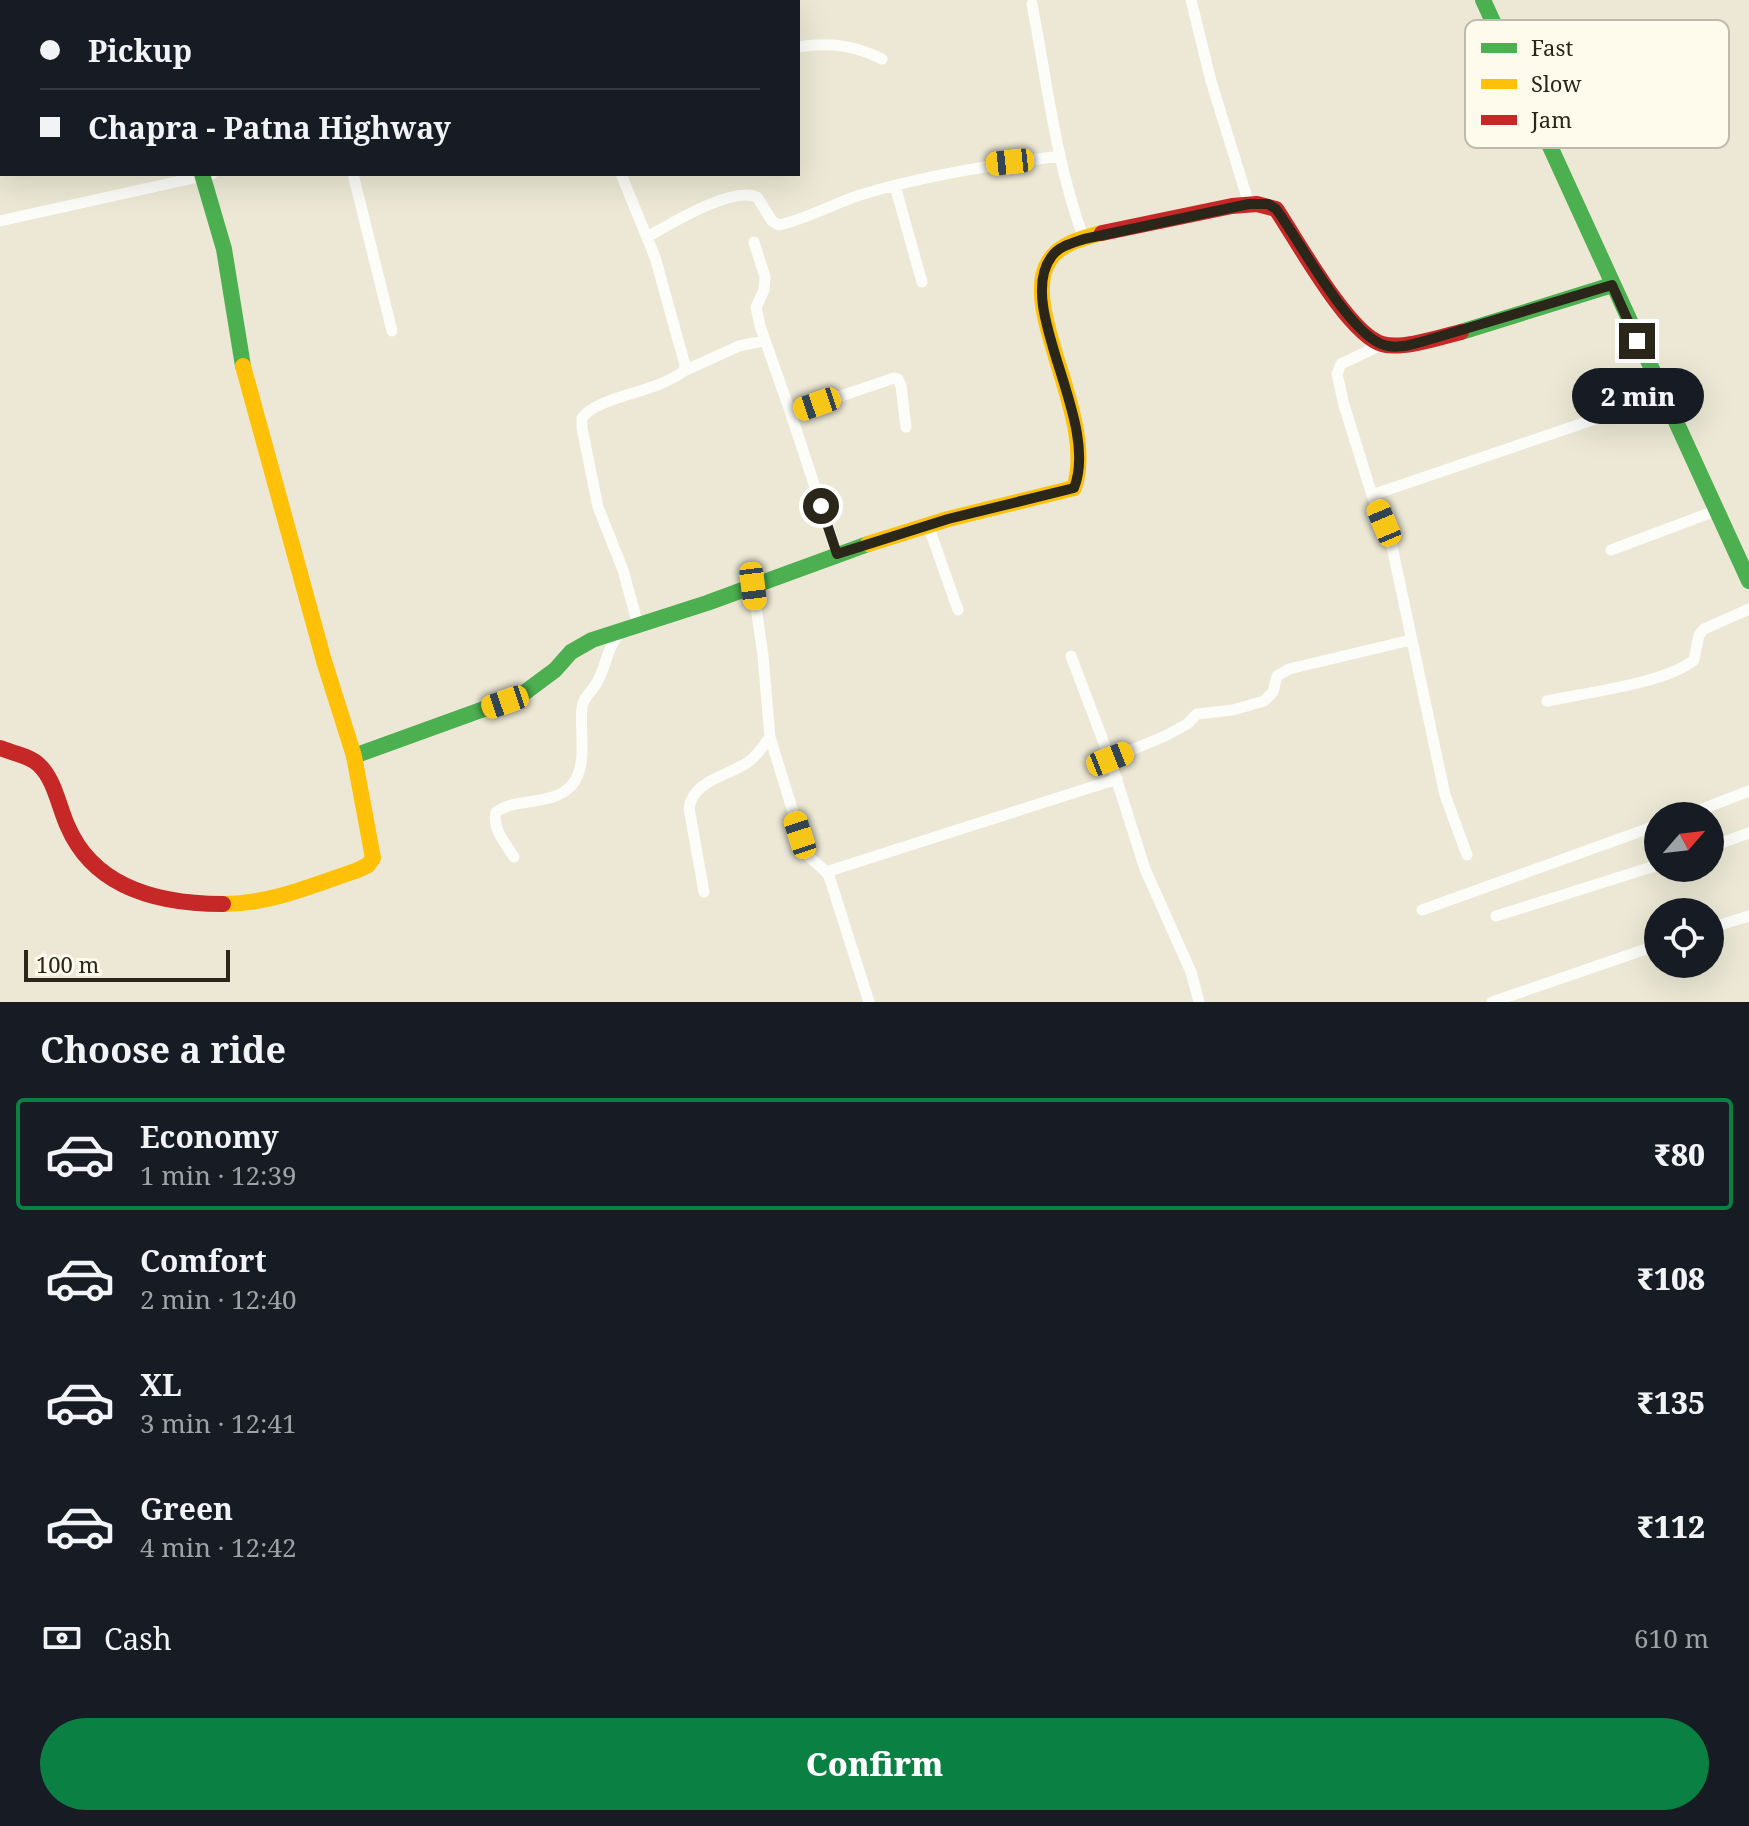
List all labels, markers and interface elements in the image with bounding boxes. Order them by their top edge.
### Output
legend [1465,20,1729,148]
text: Pickup [88,30,192,71]
text: Fast [1531,32,1573,62]
text: Slow [1531,68,1581,98]
text: Jam [1530,104,1572,134]
text: Chapra - Patna Highway [88,107,451,148]
car [985,148,1035,176]
route end [1619,323,1655,359]
callout: 2 min [1571,369,1703,425]
text: 2 min [1601,378,1675,414]
car [790,385,844,423]
route start [803,488,839,524]
car [1364,496,1404,550]
car [738,561,768,611]
car [478,683,532,721]
car [1083,739,1137,779]
north arrow [1644,802,1724,882]
map controls [1644,802,1724,978]
car [781,808,819,862]
button: locate [1644,898,1724,978]
scale bar [24,946,230,982]
text: 100 m [36,949,99,979]
text: Choose a ride [40,1025,286,1074]
text: Economy [140,1116,279,1157]
icon: car [44,1118,116,1190]
text: ₹80 [1654,1134,1705,1175]
text: 1 min · 12:39 [140,1157,297,1193]
text: Comfort [140,1240,267,1281]
icon: car [44,1242,116,1314]
text: ₹108 [1637,1258,1705,1299]
text: 2 min · 12:40 [140,1281,297,1317]
text: XL [140,1364,182,1405]
icon: car [44,1366,116,1438]
text: ₹135 [1637,1382,1705,1423]
text: 3 min · 12:41 [140,1405,297,1441]
text: Green [140,1488,233,1529]
icon: car [44,1490,116,1562]
text: ₹112 [1637,1506,1705,1547]
text: 4 min · 12:42 [140,1529,297,1565]
icon: cash [40,1616,84,1660]
text: Cash [104,1618,172,1659]
text: 610 m [1634,1620,1709,1656]
button: Confirm [40,1718,1709,1810]

